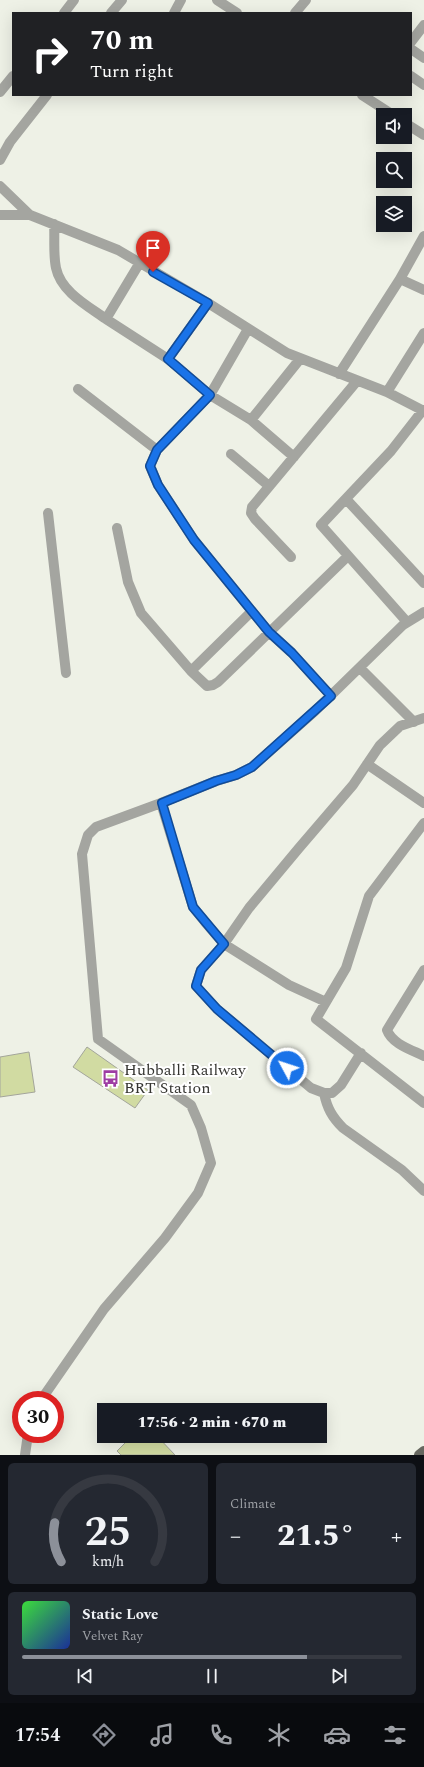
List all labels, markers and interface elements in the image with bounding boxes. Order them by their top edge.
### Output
text: 70 m [90,19,154,62]
icon: right [24,28,76,80]
text: Turn right [90,58,173,85]
map controls [376,108,412,232]
button: sound [376,108,412,144]
button: search [376,152,412,188]
button: layers [376,196,412,232]
pin [136,231,170,272]
icon: arrive [142,237,164,259]
position arrow [266,1047,308,1089]
place label: Hubballi Railway BRT Station [124,1058,247,1100]
bus stop icon: Hubballi Railway BRT Station [101,1068,121,1088]
speed limit sign: 30 [12,1391,64,1443]
text: 17:56 · 2 min · 670 m [138,1411,286,1434]
text: Climate [230,1494,276,1514]
text: 25 [85,1500,131,1563]
text: 21.5° [277,1513,355,1559]
text: − [230,1520,241,1553]
text: + [391,1520,402,1553]
text: km/h [92,1550,124,1572]
text: Static Love [82,1603,158,1626]
text: Velvet Ray [82,1626,143,1646]
icon: previous [74,1665,96,1687]
icon: pause [201,1665,223,1687]
icon: next [328,1665,350,1687]
icon: directions [90,1721,118,1749]
icon: music [148,1721,176,1749]
icon: phone [207,1721,235,1749]
icon: climate [265,1721,293,1749]
icon: car [323,1721,351,1749]
icon: filters [381,1721,409,1749]
text: 17:54 [15,1722,60,1749]

